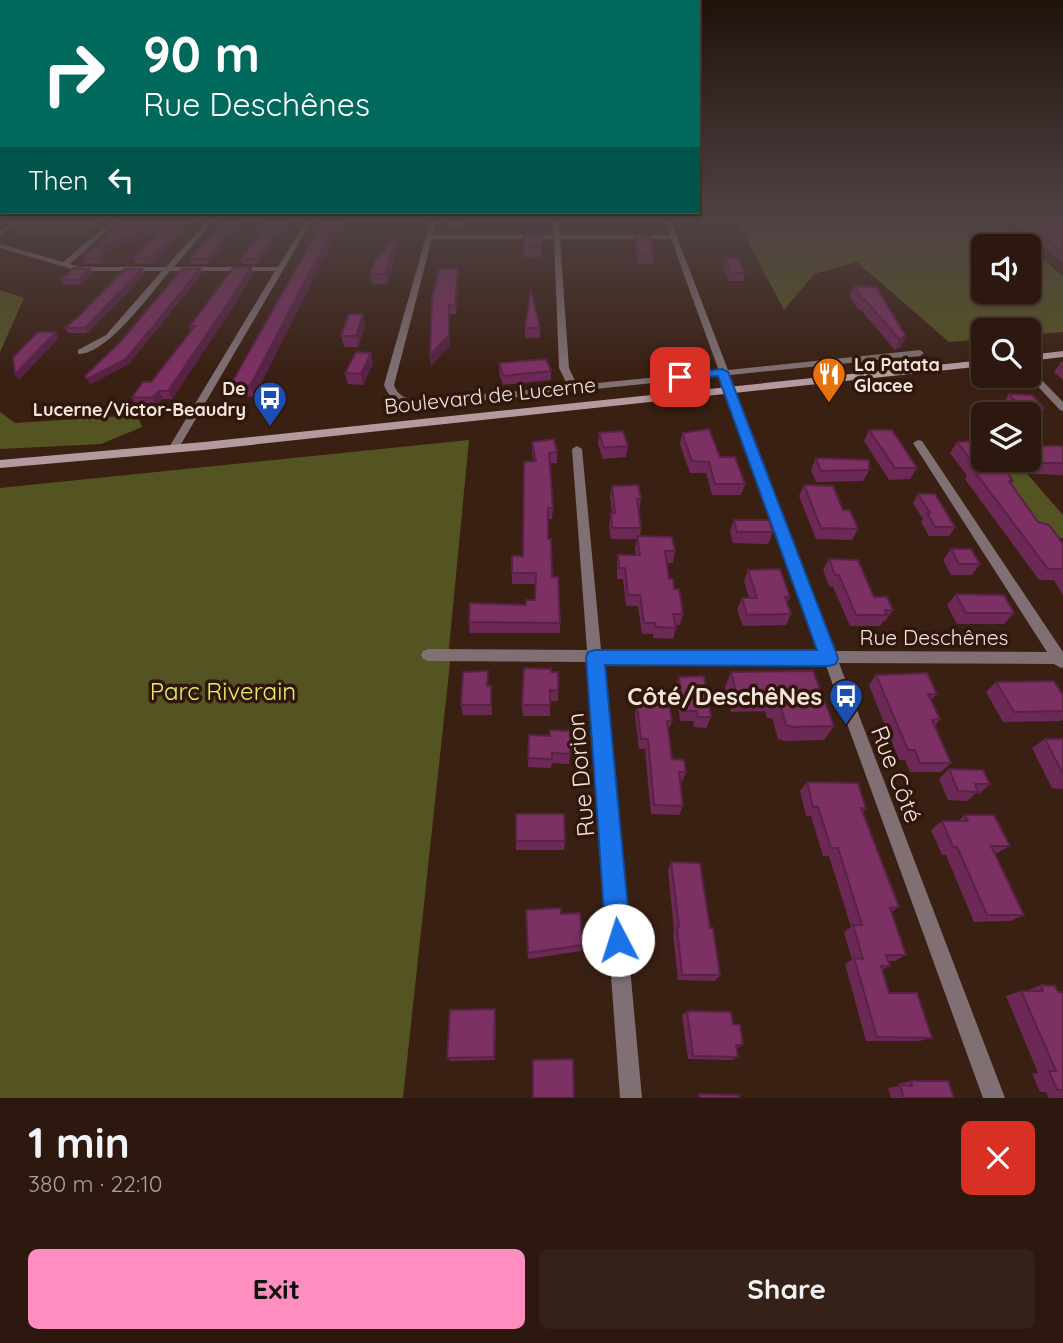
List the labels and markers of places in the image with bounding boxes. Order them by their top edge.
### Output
pin [650,347,710,407]
place label: La Patata Glacee [854,353,940,397]
restaurant icon: La Patata Glacee [810,355,848,404]
place label: De Lucerne/Victor-Beaudry [33,377,246,421]
bus stop icon: De Lucerne/Victor-Beaudry [251,379,289,428]
bus stop icon: Côté/DeschêNes [827,677,865,726]
place label: Côté/DeschêNes [627,681,822,711]

